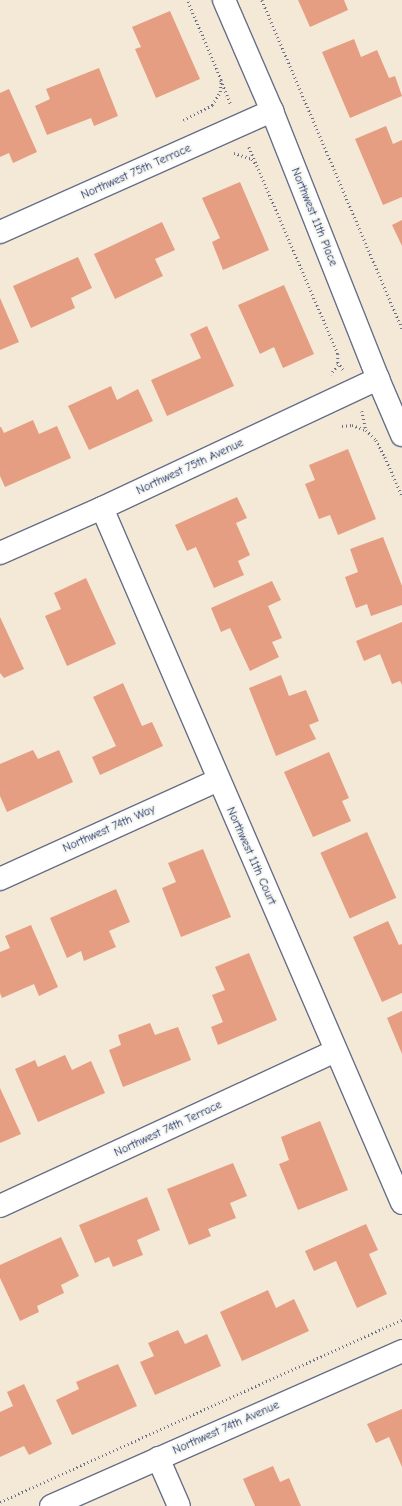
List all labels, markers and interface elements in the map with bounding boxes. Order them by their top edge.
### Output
street label: Northwest 75th Terrace [79,141,193,203]
street label: Northwest 11th Place [288,166,340,268]
street label: Northwest 75th Avenue [134,436,246,498]
street label: Northwest 74th Way [60,802,158,856]
street label: Northwest 11th Court [223,805,279,907]
street label: Northwest 74th Terrace [112,1098,224,1160]
street label: Northwest 74th Avenue [170,1398,282,1458]

